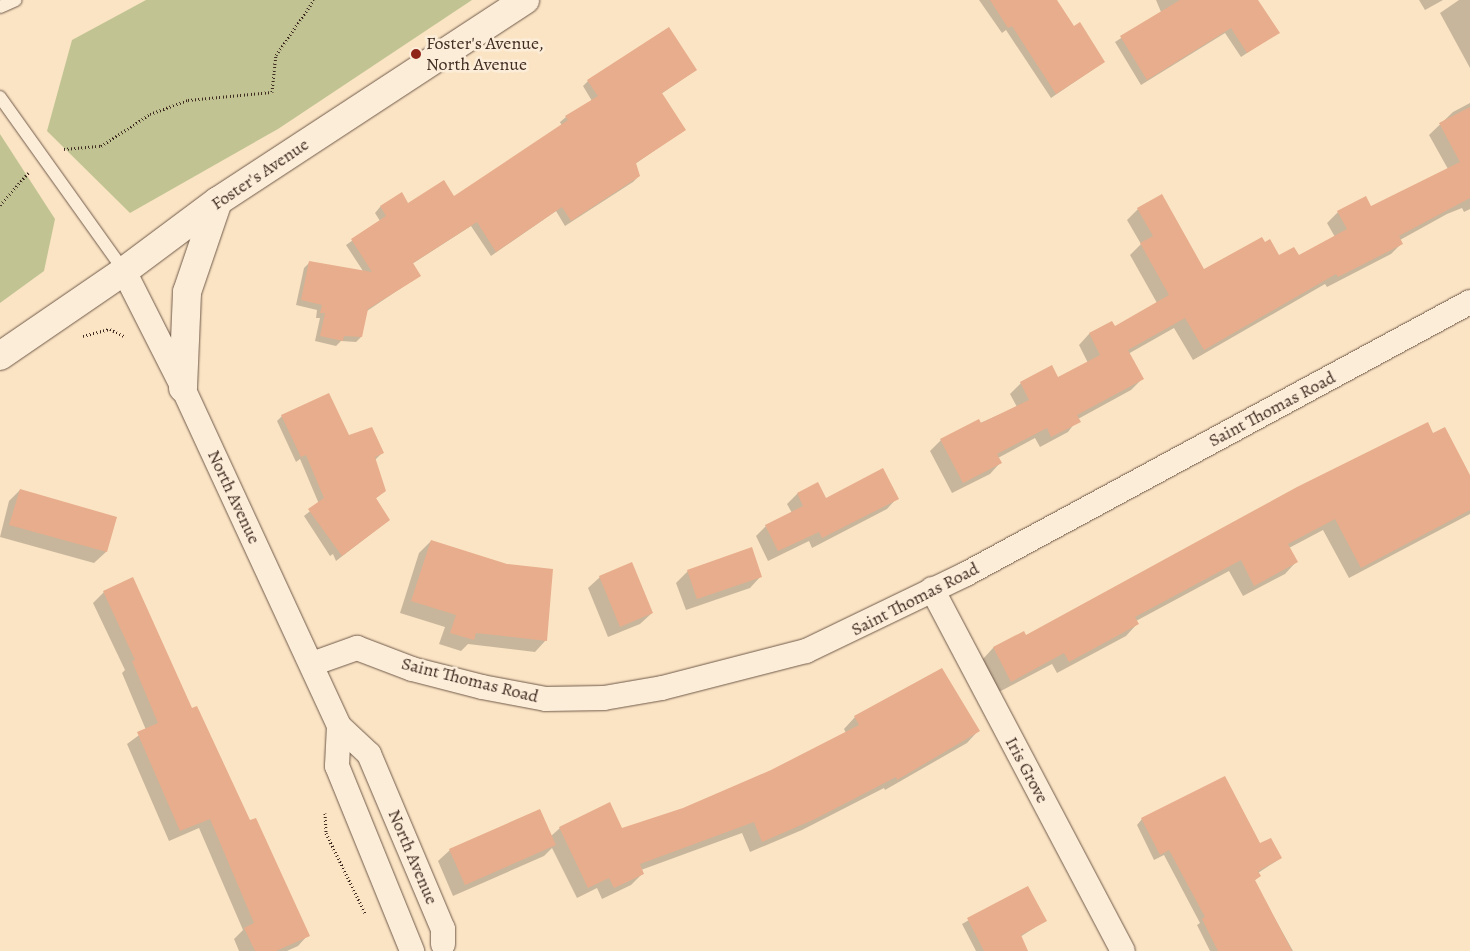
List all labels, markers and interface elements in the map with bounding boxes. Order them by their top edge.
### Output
place label: Foster's Avenue, North Avenue [426,33,544,76]
marker: Foster's Avenue, North Avenue [410,48,422,60]
street label: Foster's Avenue [207,133,313,215]
street label: Saint Thomas Road [1205,366,1339,452]
street label: North Avenue [203,447,265,547]
street label: Saint Thomas Road [848,557,982,641]
street label: Saint Thomas Road [399,653,541,707]
street label: Iris Grove [1001,733,1053,807]
street label: North Avenue [383,806,443,908]

